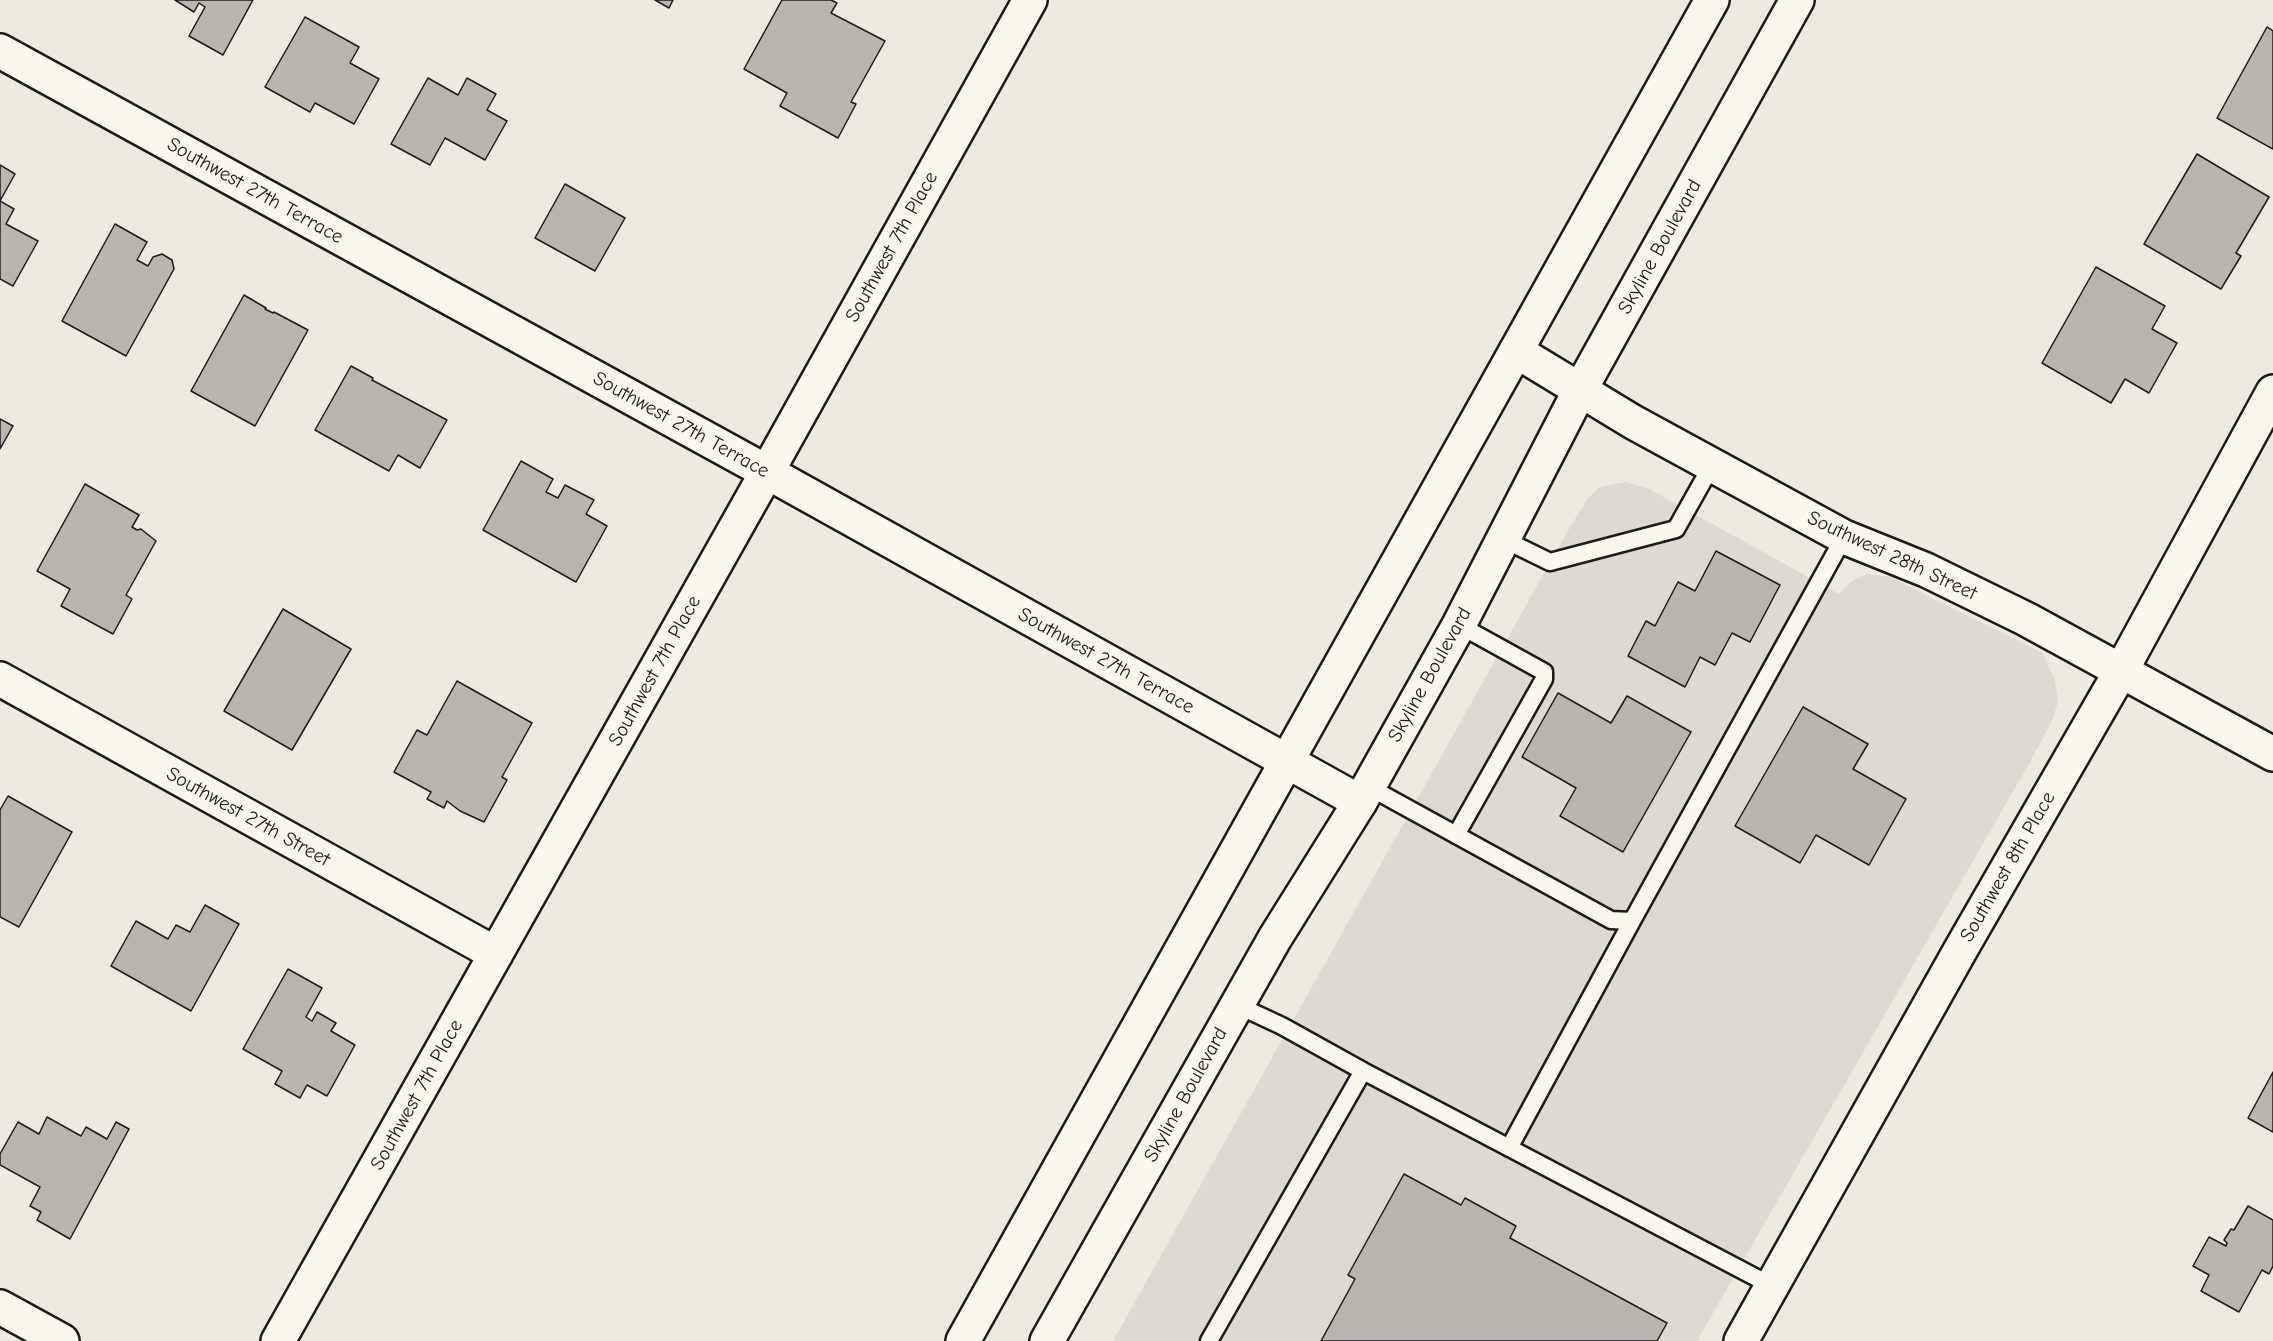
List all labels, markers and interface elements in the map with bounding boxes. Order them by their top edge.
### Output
street label: Southwest 27th Terrace [163,133,347,249]
street label: Southwest 7th Place [841,167,943,327]
street label: Skyline Boulevard [1613,176,1707,318]
street label: Southwest 27th Terrace [589,367,773,483]
street label: Southwest 28th Street [1803,506,1981,606]
street label: Southwest 7th Place [604,591,706,751]
street label: Southwest 27th Terrace [1014,603,1198,719]
street label: Skyline Boulevard [1383,604,1477,746]
street label: Southwest 27th Street [162,762,334,872]
street label: Southwest 8th Place [1955,788,2061,946]
street label: Southwest 7th Place [366,1015,468,1175]
street label: Skyline Boulevard [1139,1024,1233,1166]

